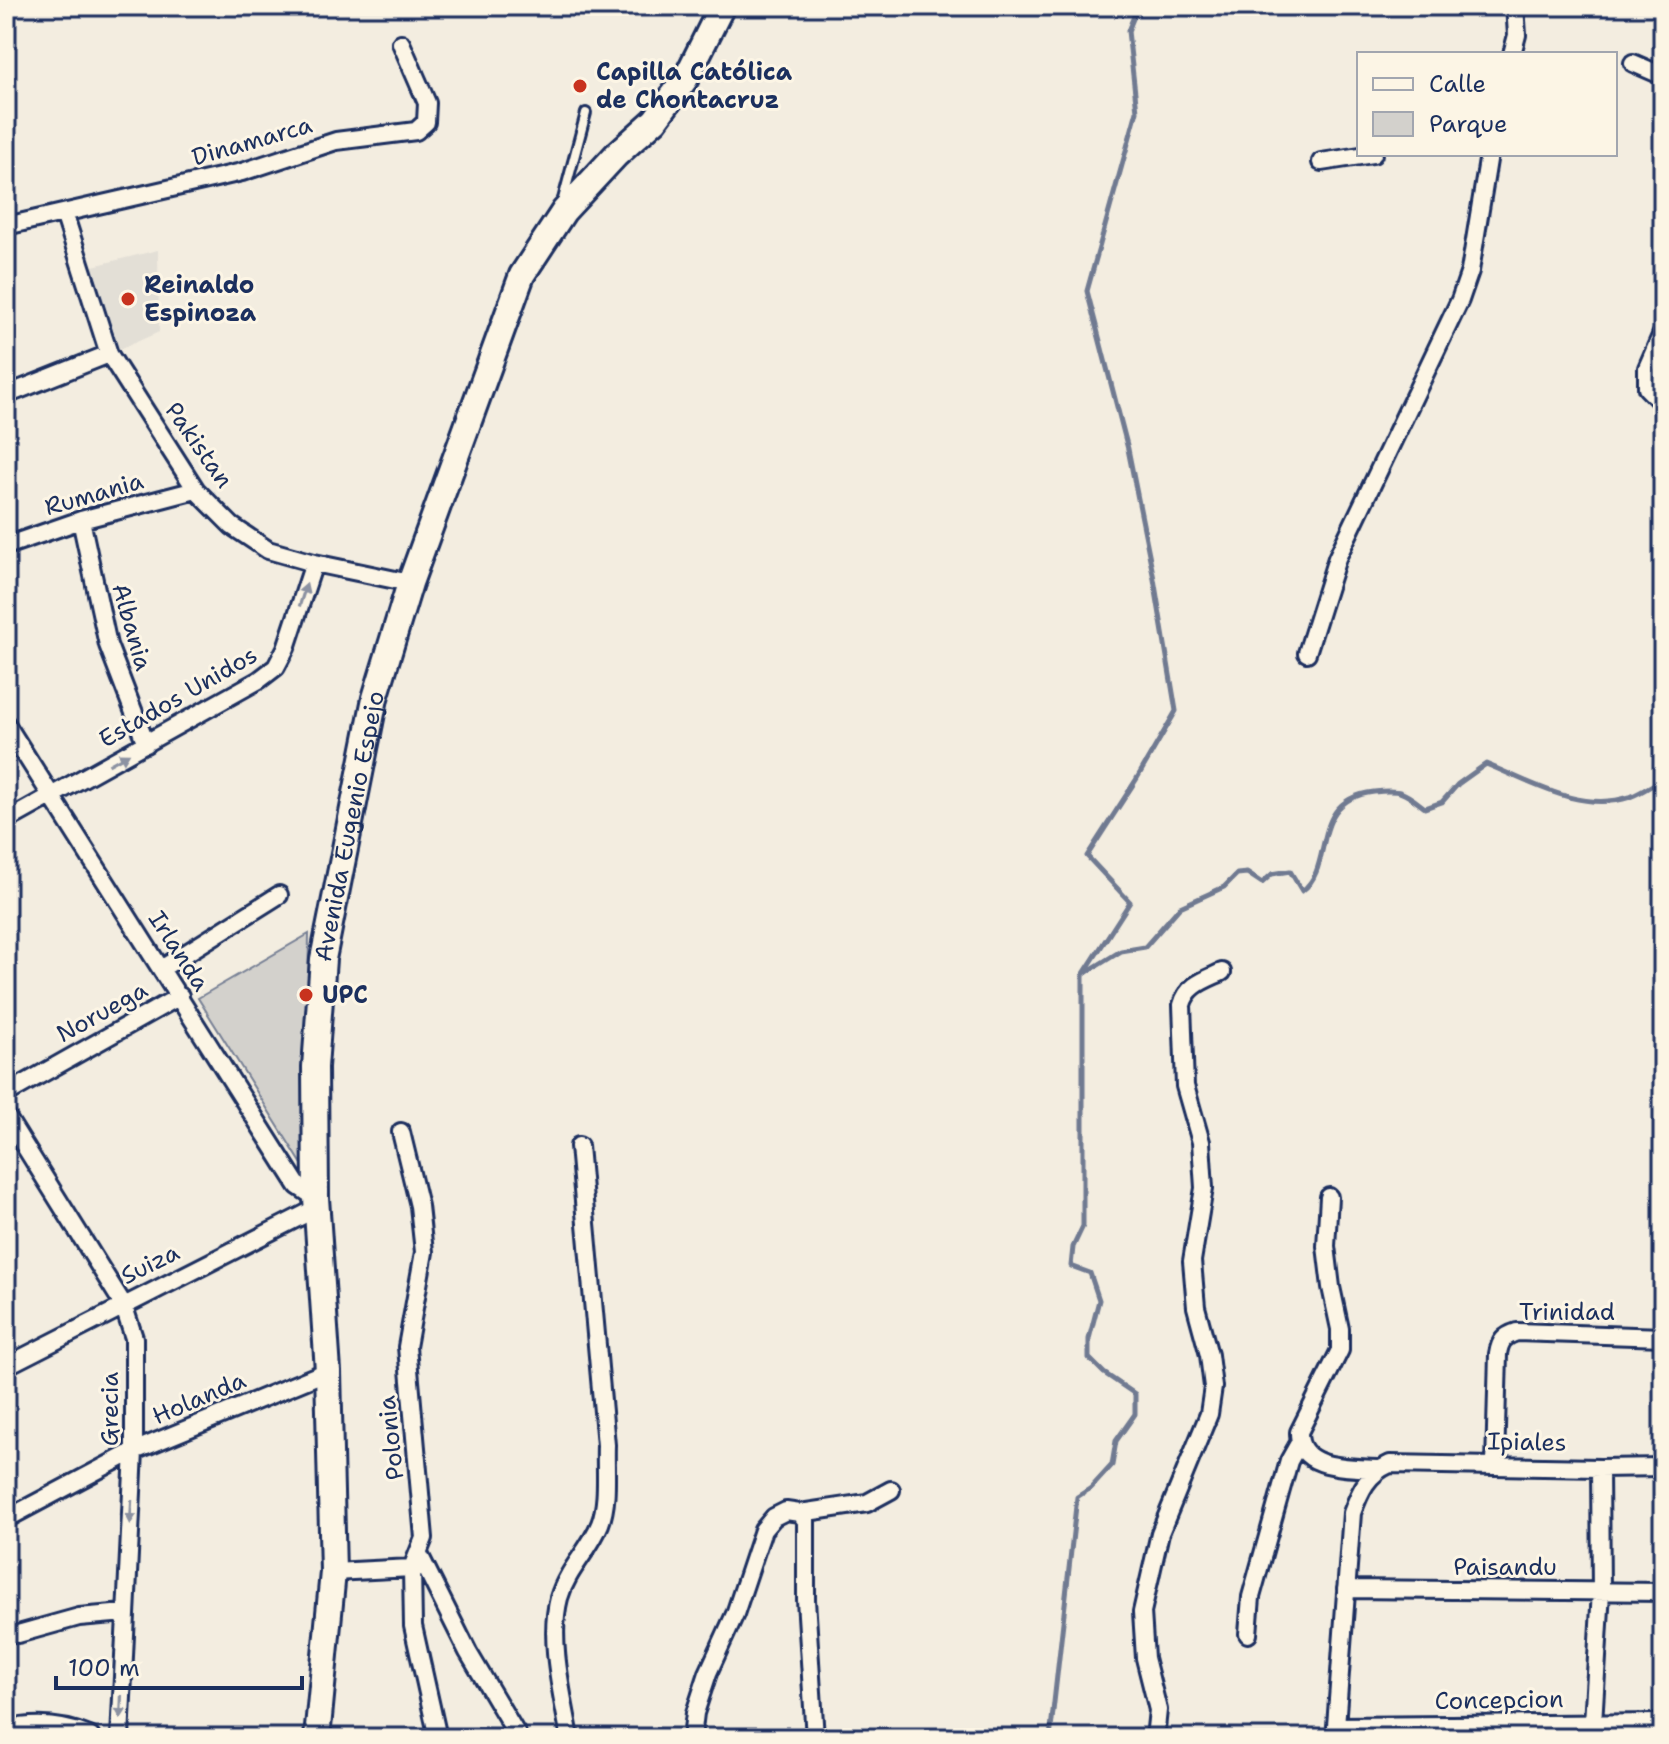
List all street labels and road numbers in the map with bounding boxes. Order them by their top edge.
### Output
street label: Dinamarca [188,109,316,173]
street label: Pakistan [158,396,240,494]
street label: Rumania [41,465,147,523]
street label: Albania [104,580,160,674]
street label: Estados Unidos [93,639,263,755]
street label: Avenida Eugenio Espejo [307,688,392,964]
street label: Irlanda [141,905,217,997]
street label: Noruega [51,974,153,1050]
street label: Suiza [115,1236,185,1292]
street label: Trinidad [1519,1296,1615,1328]
street label: Holanda [147,1364,251,1432]
street label: Grecia [94,1372,126,1446]
street label: Polonia [371,1394,411,1482]
street label: Ipiales [1487,1425,1567,1459]
street label: Paisandu [1453,1551,1557,1583]
street label: Concepcion [1434,1683,1564,1717]

